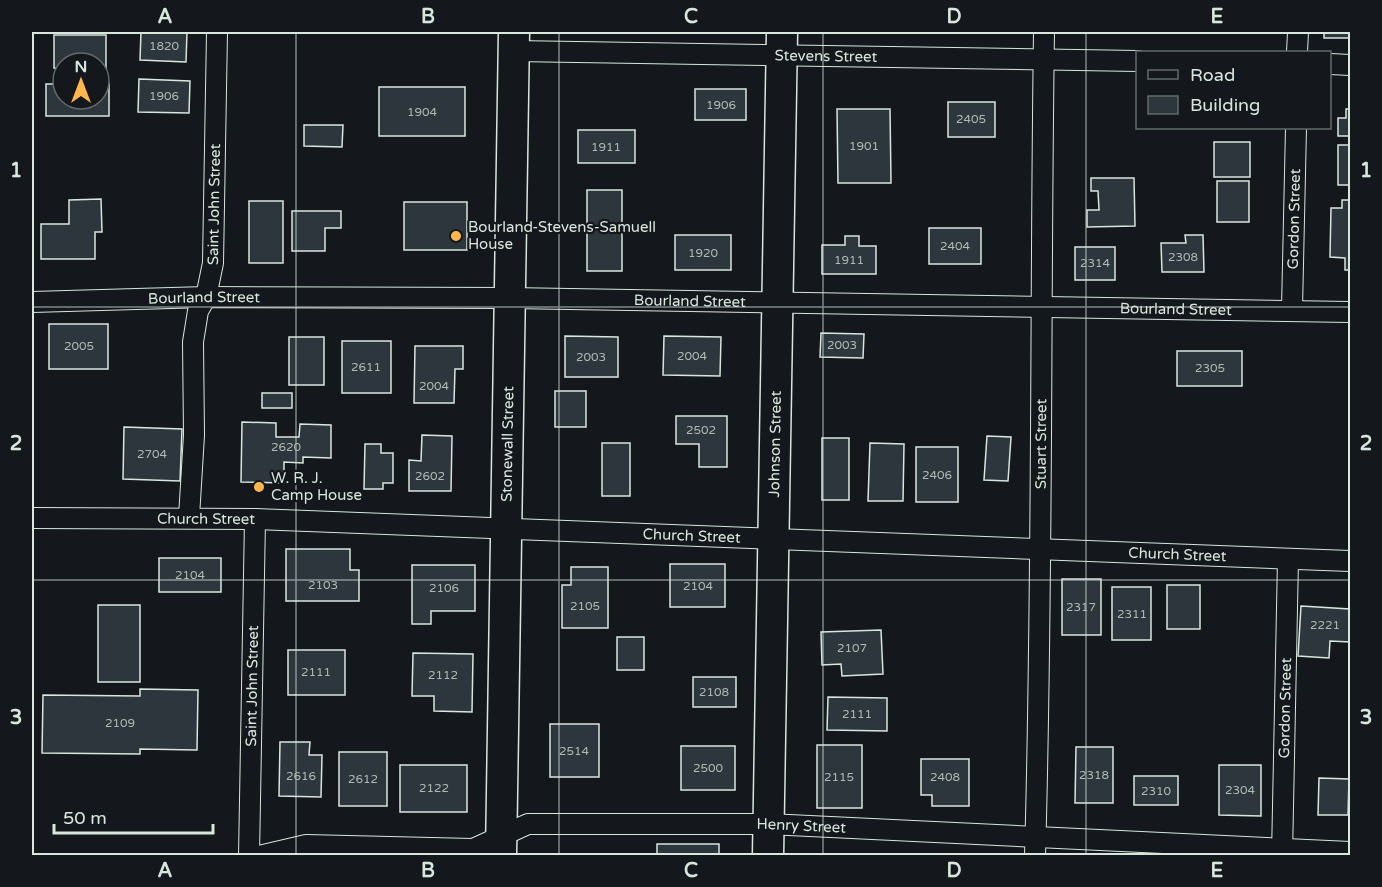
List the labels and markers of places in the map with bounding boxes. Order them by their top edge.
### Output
place label: Bourland-Stevens-Samuell House [468,218,656,253]
marker: Bourland-Stevens-Samuell House [449,229,463,243]
place label: W. R. J. Camp House [271,469,362,504]
marker: W. R. J. Camp House [252,480,266,494]

